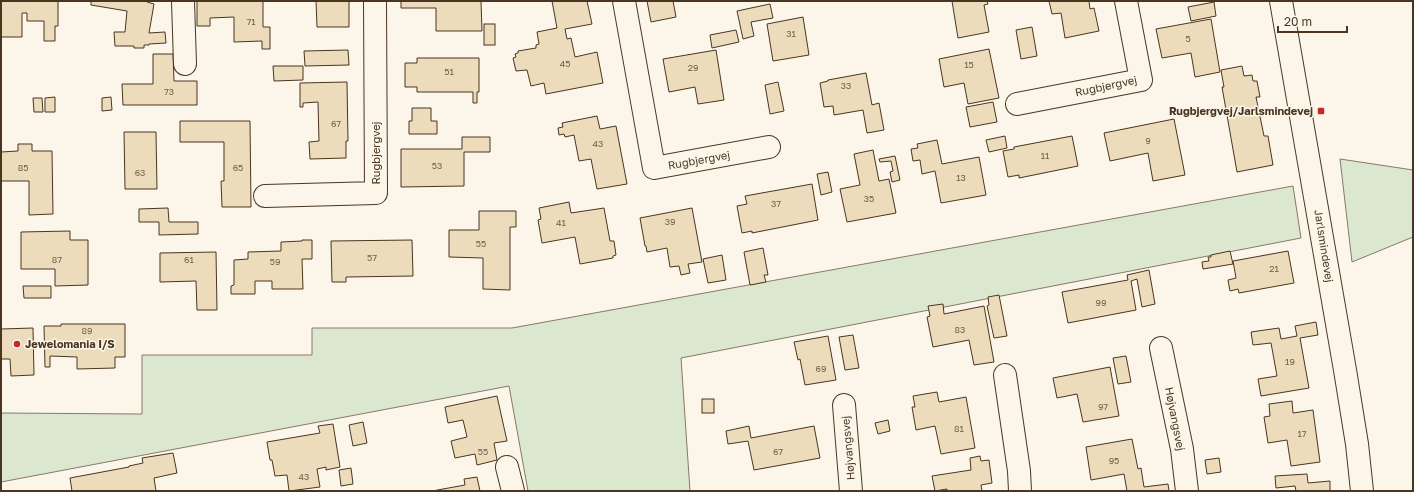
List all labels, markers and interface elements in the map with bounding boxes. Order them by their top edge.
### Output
scale bar [1278,8,1347,34]
text: 20 m [1284,14,1312,29]
house number: 71 [246,16,256,27]
house number: 31 [786,28,796,39]
house number: 5 [1185,33,1191,44]
house number: 45 [560,58,570,69]
house number: 15 [964,59,974,70]
house number: 29 [688,62,698,73]
house number: 51 [444,66,454,77]
street label: Rugbjergvej [1074,73,1138,98]
house number: 33 [841,80,851,91]
house number: 73 [164,86,174,97]
place label: Rugbjergvej/Jarlsmindevej [1169,104,1313,117]
marker: Rugbjergvej/Jarlsmindevej [1316,106,1326,116]
house number: 67 [331,118,341,129]
street label: Rugbjergvej [369,121,382,185]
house number: 9 [1145,135,1151,146]
house number: 43 [593,138,603,149]
street label: Rugbjergvej [667,148,731,171]
house number: 11 [1041,150,1050,161]
house number: 53 [432,160,442,171]
house number: 85 [18,162,28,173]
house number: 65 [233,162,243,173]
house number: 63 [135,167,145,178]
house number: 13 [956,172,966,183]
house number: 35 [864,193,874,204]
house number: 37 [771,198,781,209]
street label: Jarlsmindevej [1312,209,1337,283]
house number: 39 [665,216,675,227]
house number: 41 [556,217,567,228]
house number: 55 [476,238,486,249]
house number: 57 [367,252,377,263]
house number: 87 [52,254,62,265]
house number: 61 [184,254,195,265]
house number: 59 [270,256,280,267]
house number: 21 [1269,263,1279,274]
house number: 99 [1096,297,1106,308]
house number: 83 [955,324,965,335]
house number: 89 [82,325,92,336]
place label: Jewelomania I/S [25,337,115,350]
marker: Jewelomania I/S [12,339,22,349]
house number: 19 [1285,356,1295,367]
house number: 69 [816,363,826,374]
street label: Højvangsvej [1163,386,1188,452]
house number: 97 [1098,401,1108,412]
street label: Højvangsvej [838,415,857,481]
house number: 81 [954,423,965,434]
house number: 17 [1297,428,1307,439]
house number: 55 [478,446,488,457]
house number: 67 [773,446,783,457]
house number: 95 [1109,455,1119,466]
house number: 43 [299,471,309,482]

